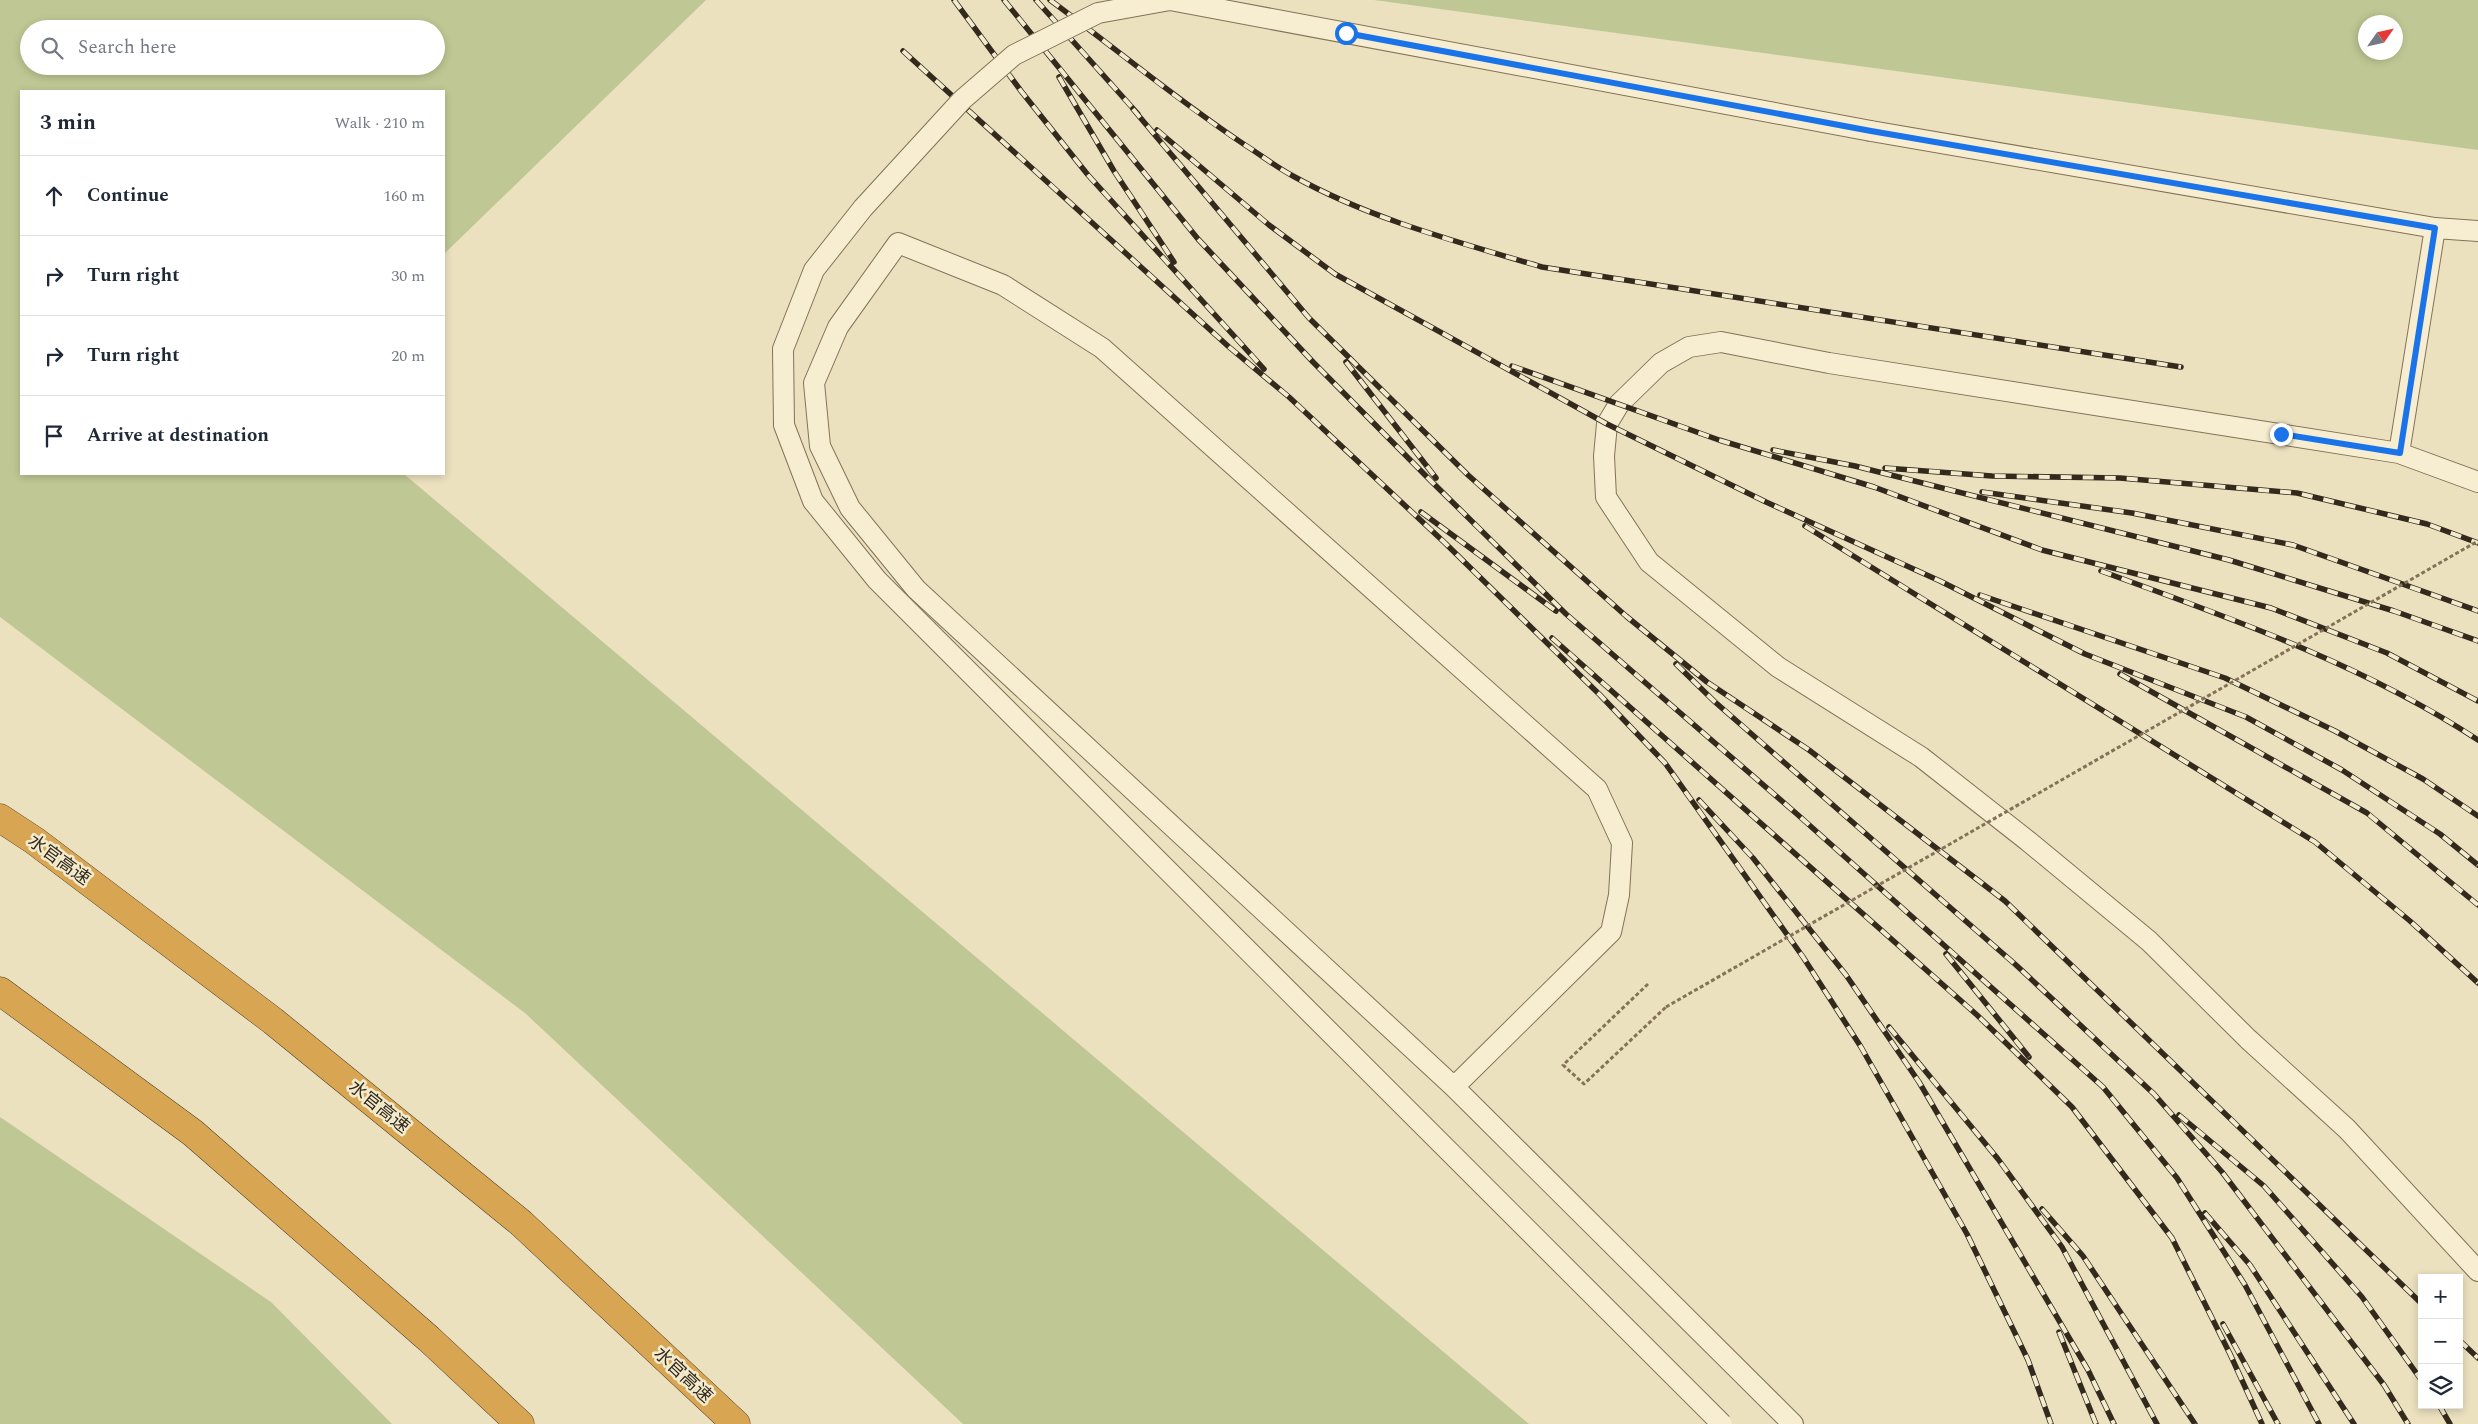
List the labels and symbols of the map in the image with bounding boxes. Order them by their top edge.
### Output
north arrow [2358,15,2403,60]
route start [1335,22,1358,45]
route end [2270,423,2293,446]
street label: 水官高速 [22,828,96,892]
street label: 水官高速 [343,1074,415,1140]
street label: 水官高速 [647,1341,719,1409]

